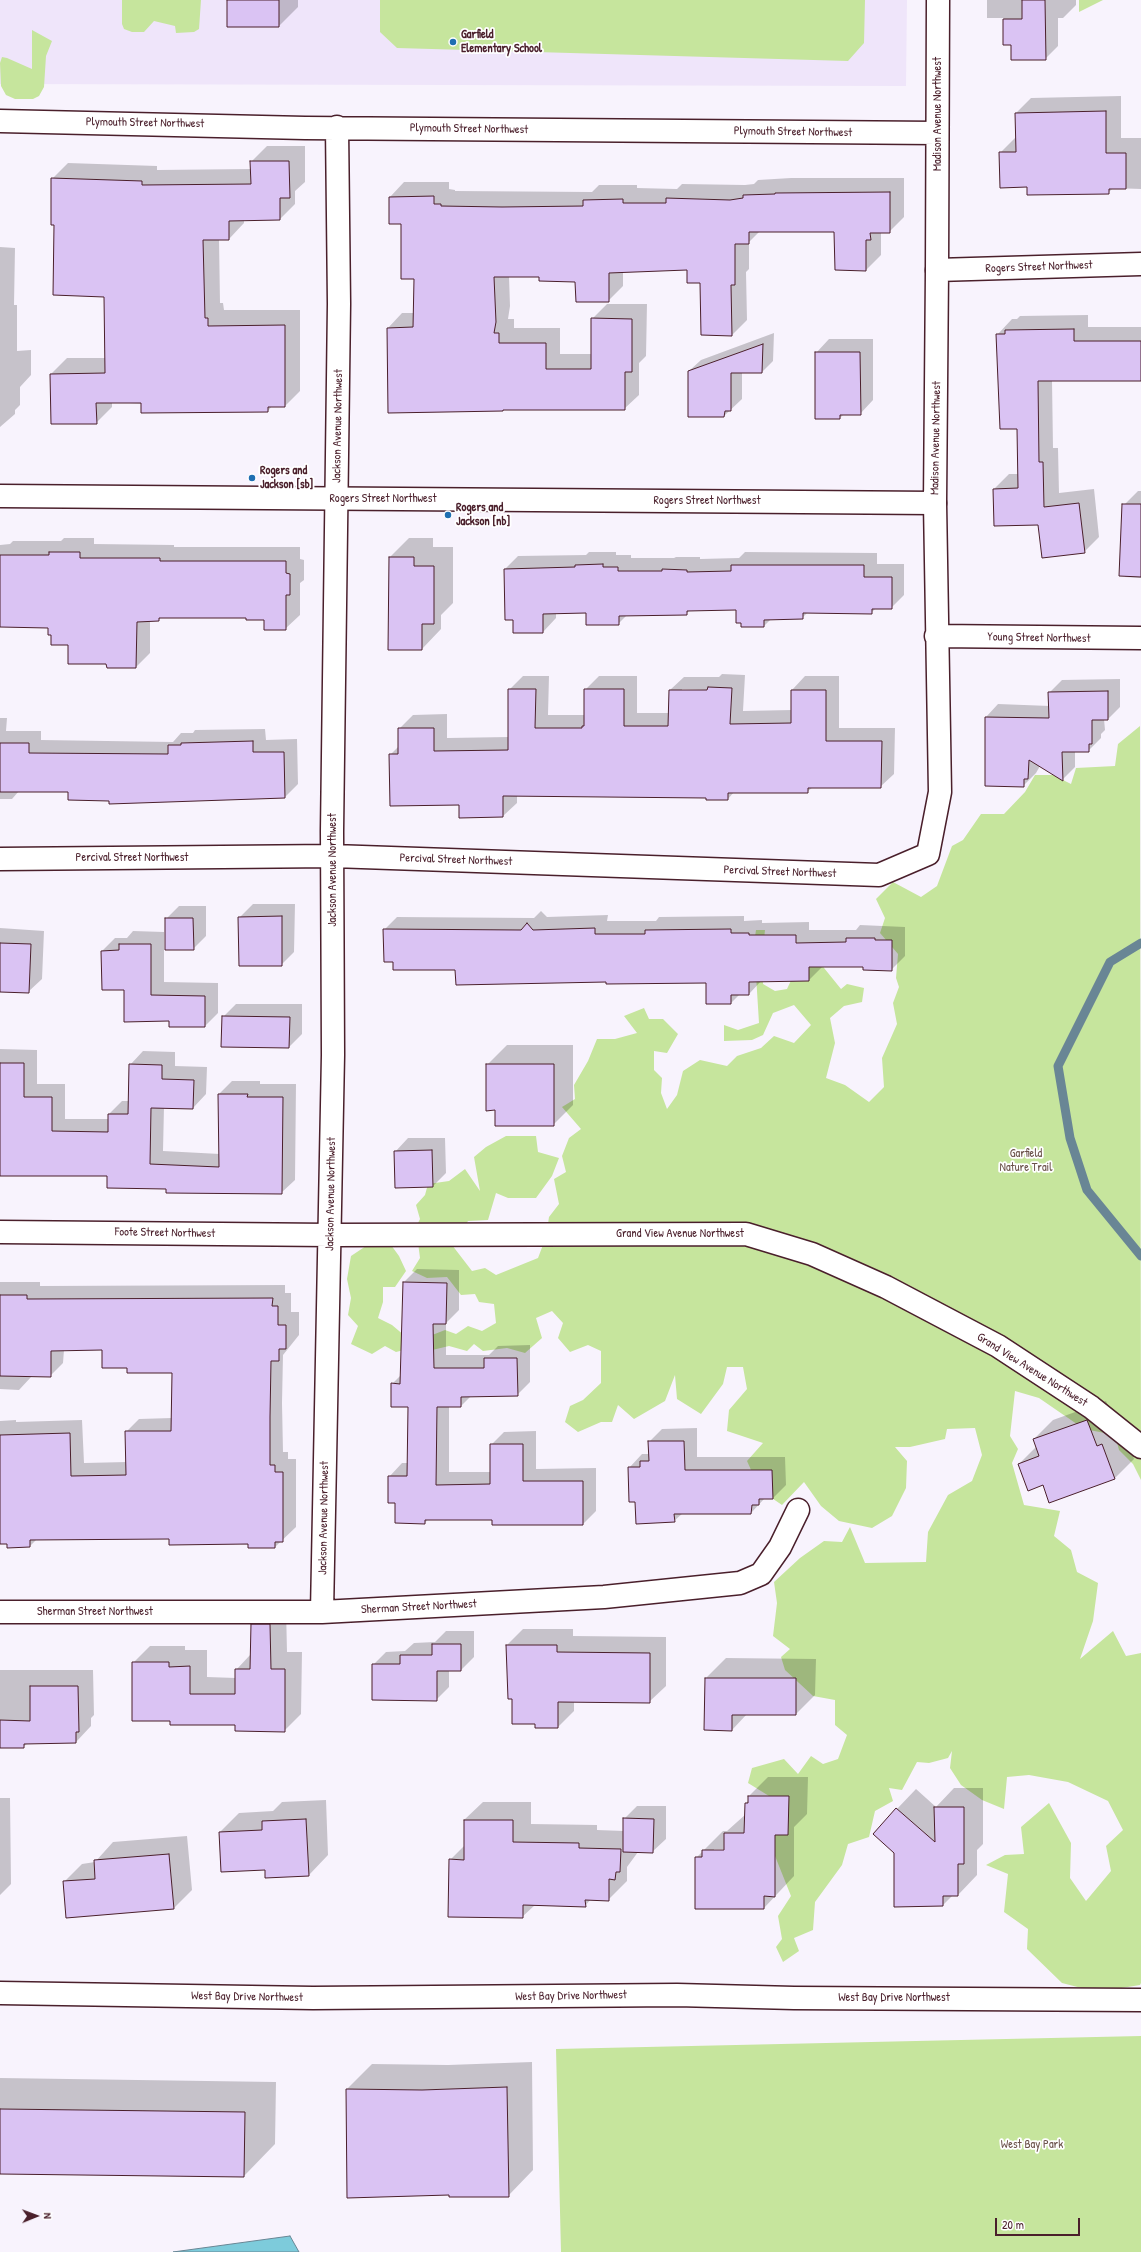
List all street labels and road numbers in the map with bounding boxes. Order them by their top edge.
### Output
street label: Madison Avenue Northwest [931,57,945,171]
street label: Plymouth Street Northwest [86,115,204,131]
street label: Plymouth Street Northwest [410,121,528,137]
street label: Plymouth Street Northwest [734,124,852,140]
street label: Rogers Street Northwest [985,258,1093,276]
street label: Jackson Avenue Northwest [330,369,346,483]
street label: Madison Avenue Northwest [928,381,944,495]
street label: Rogers Street Northwest [329,492,437,506]
street label: Rogers Street Northwest [653,494,761,508]
street label: Young Street Northwest [987,630,1091,646]
street label: Jackson Avenue Northwest [326,813,340,927]
street label: Percival Street Northwest [76,851,188,865]
street label: Percival Street Northwest [399,851,513,869]
street label: Percival Street Northwest [723,863,837,881]
street label: Jackson Avenue Northwest [323,1137,339,1251]
street label: Foote Street Northwest [115,1225,215,1241]
street label: Grand View Avenue Northwest [616,1227,744,1241]
street label: Grand View Avenue Northwest [974,1330,1090,1410]
street label: Jackson Avenue Northwest [316,1461,332,1575]
street label: Sherman Street Northwest [361,1597,477,1617]
street label: Sherman Street Northwest [37,1605,153,1619]
street label: West Bay Drive Northwest [515,1988,627,2004]
street label: West Bay Drive Northwest [191,1989,303,2005]
street label: West Bay Drive Northwest [838,1991,950,2005]

